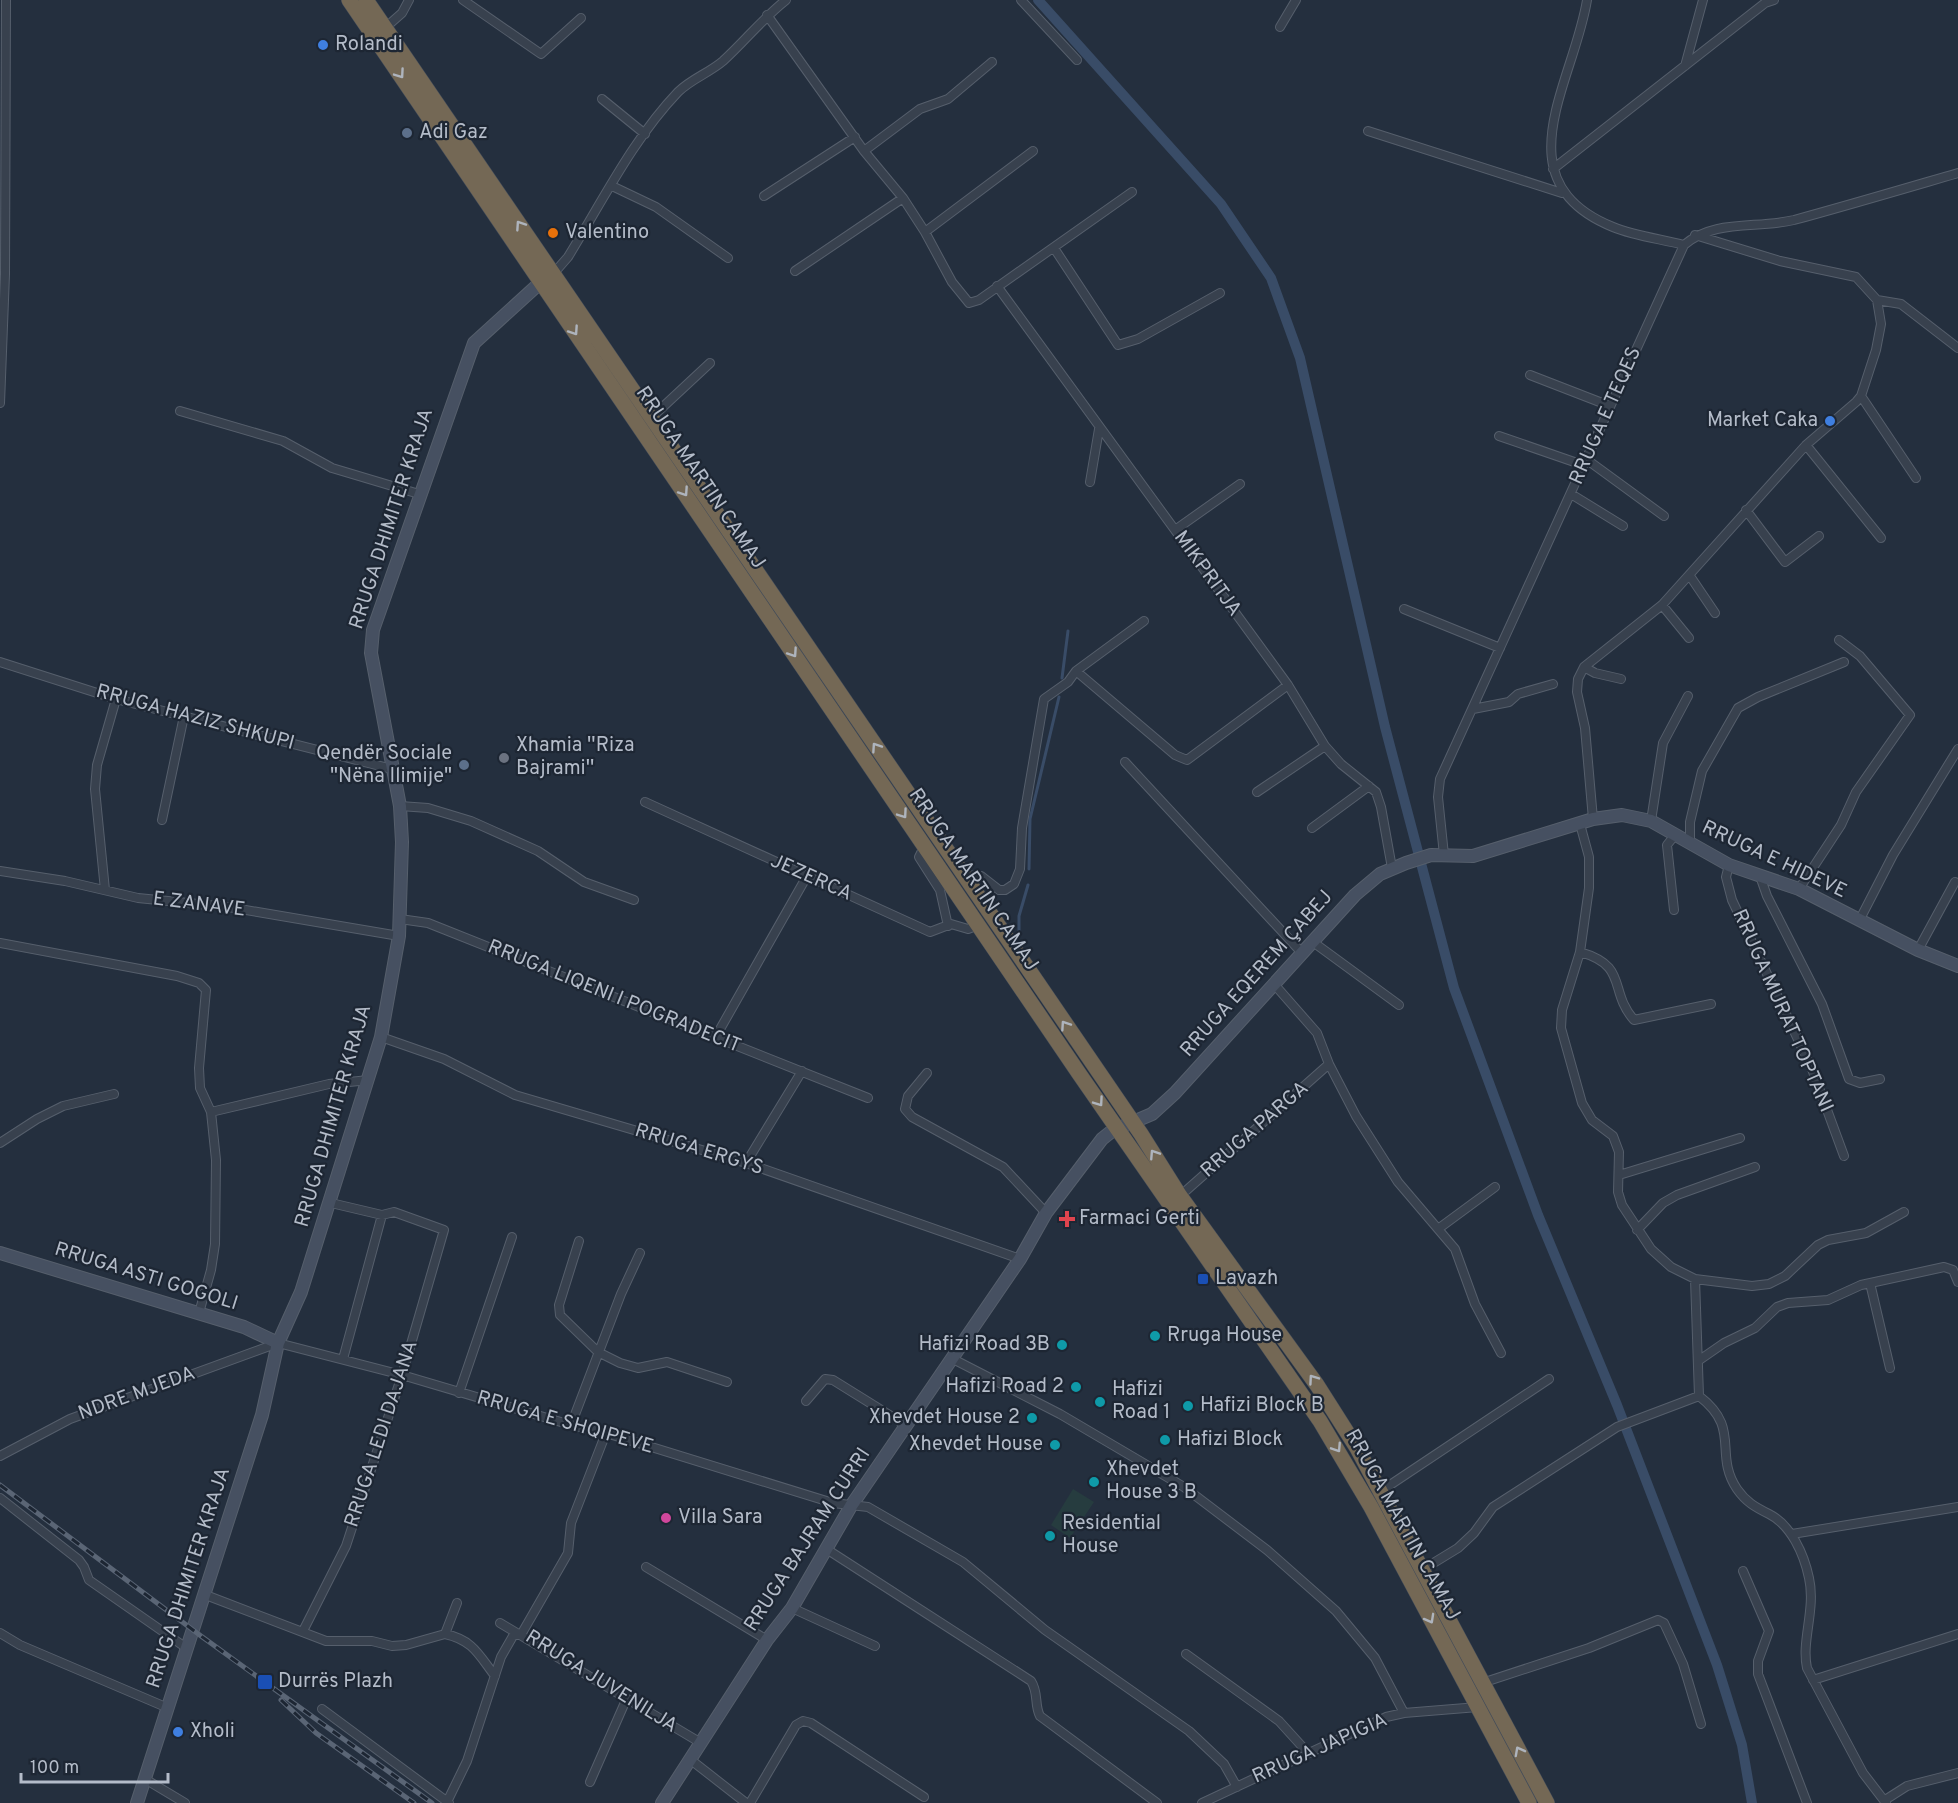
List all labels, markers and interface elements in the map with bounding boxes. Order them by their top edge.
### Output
place label: Rolandi [335,32,403,58]
marker: Rolandi [316,38,330,52]
one-way arrow [393,68,404,79]
place label: Adi Gaz [419,120,488,146]
marker: Adi Gaz [400,126,414,140]
one-way arrow [517,220,528,231]
place label: Valentino [565,220,649,246]
marker: Valentino [546,226,560,240]
one-way arrow [567,324,578,335]
street label: RRUGA E TEQES [1564,343,1648,489]
street label: RRUGA MARTIN CAMAJ [629,382,771,574]
street label: RRUGA DHIMITER KRAJA [344,405,440,633]
place label: Market Caka [1707,408,1818,434]
marker: Market Caka [1823,414,1837,428]
one-way arrow [677,485,688,496]
street label: MIKPRITJA [1167,526,1247,622]
one-way arrow [786,647,797,658]
street label: RRUGA HAZIZ SHKUPI [93,679,297,757]
place label: Xhamia ''Riza Bajrami'' [516,733,635,782]
place label: Qendër Sociale "Nëna Ilimije" [316,741,452,790]
one-way arrow [872,742,883,753]
marker: Xhamia ''Riza Bajrami'' [497,751,511,765]
marker: Qendër Sociale "Nëna Ilimije" [457,758,471,772]
street label: RRUGA MARTIN CAMAJ [902,784,1044,976]
one-way arrow [896,808,907,819]
street label: RRUGA E HIDEVE [1697,815,1851,905]
street label: JEZERCA [766,848,856,908]
street label: RRUGA EQEREM ÇABEJ [1175,885,1339,1063]
street label: E ZANAVE [151,886,247,924]
street label: RRUGA MURAT TOPTANI [1725,905,1839,1117]
street label: RRUGA LIQENI I POGRADECIT [484,934,744,1060]
street label: RRUGA DHIMITER KRAJA [290,1002,378,1230]
one-way arrow [1061,1021,1072,1032]
street label: RRUGA PARGA [1196,1076,1314,1184]
one-way arrow [1092,1095,1103,1106]
street label: RRUGA ERGYS [631,1118,767,1182]
one-way arrow [1149,1150,1161,1160]
place label: Farmaci Gerti [1079,1206,1200,1232]
marker: Farmaci Gerti [1060,1212,1074,1226]
street label: RRUGA ASTI GOGOLI [51,1237,241,1317]
place label: Lavazh [1215,1266,1278,1292]
marker: Lavazh [1196,1272,1210,1286]
place label: Rruga House [1167,1323,1282,1349]
marker: Rruga House [1148,1329,1162,1343]
place label: Hafizi Road 3B [918,1332,1050,1358]
street label: RRUGA LEDI DAJANA [339,1337,425,1531]
marker: Hafizi Road 3B [1055,1338,1069,1352]
street label: NDRE MJEDA [75,1361,199,1427]
place label: Hafizi Road 2 [945,1374,1064,1400]
one-way arrow [1309,1375,1320,1386]
place label: Hafizi Road 1 [1112,1377,1170,1426]
marker: Hafizi Road 2 [1069,1380,1083,1394]
street label: RRUGA E SHQIPEVE [474,1385,656,1461]
place label: Hafizi Block B [1200,1393,1324,1419]
marker: Hafizi Road 1 [1093,1395,1107,1409]
marker: Hafizi Block B [1181,1399,1195,1413]
place label: Xhevdet House 2 [869,1405,1020,1431]
marker: Xhevdet House 2 [1025,1411,1039,1425]
street label: RRUGA MARTIN CAMAJ [1339,1425,1465,1625]
place label: Hafizi Block [1177,1427,1283,1453]
place label: Xhevdet House [909,1432,1043,1458]
marker: Hafizi Block [1158,1433,1172,1447]
marker: Xhevdet House [1048,1438,1062,1452]
one-way arrow [1330,1441,1341,1452]
street label: RRUGA BAJRAM CURRI [739,1443,877,1637]
place label: Xhevdet House 3 B [1106,1457,1197,1506]
street label: RRUGA DHIMITER KRAJA [141,1464,237,1692]
marker: Xhevdet House 3 B [1087,1475,1101,1489]
place label: Villa Sara [678,1505,762,1531]
marker: Villa Sara [659,1511,673,1525]
place label: Residential House [1062,1511,1161,1560]
marker: Residential House [1043,1529,1057,1543]
one-way arrow [1423,1613,1434,1623]
street label: RRUGA JUVENILJA [520,1625,682,1739]
place label: Durrës Plazh [278,1669,393,1695]
marker: Durrës Plazh [256,1673,274,1691]
street label: RRUGA JAPIGIA [1248,1708,1392,1790]
place label: Xholi [190,1719,235,1745]
marker: Xholi [171,1725,185,1739]
scale bar [21,1746,168,1784]
one-way arrow [1515,1747,1526,1758]
text: 100 m [30,1757,79,1780]

